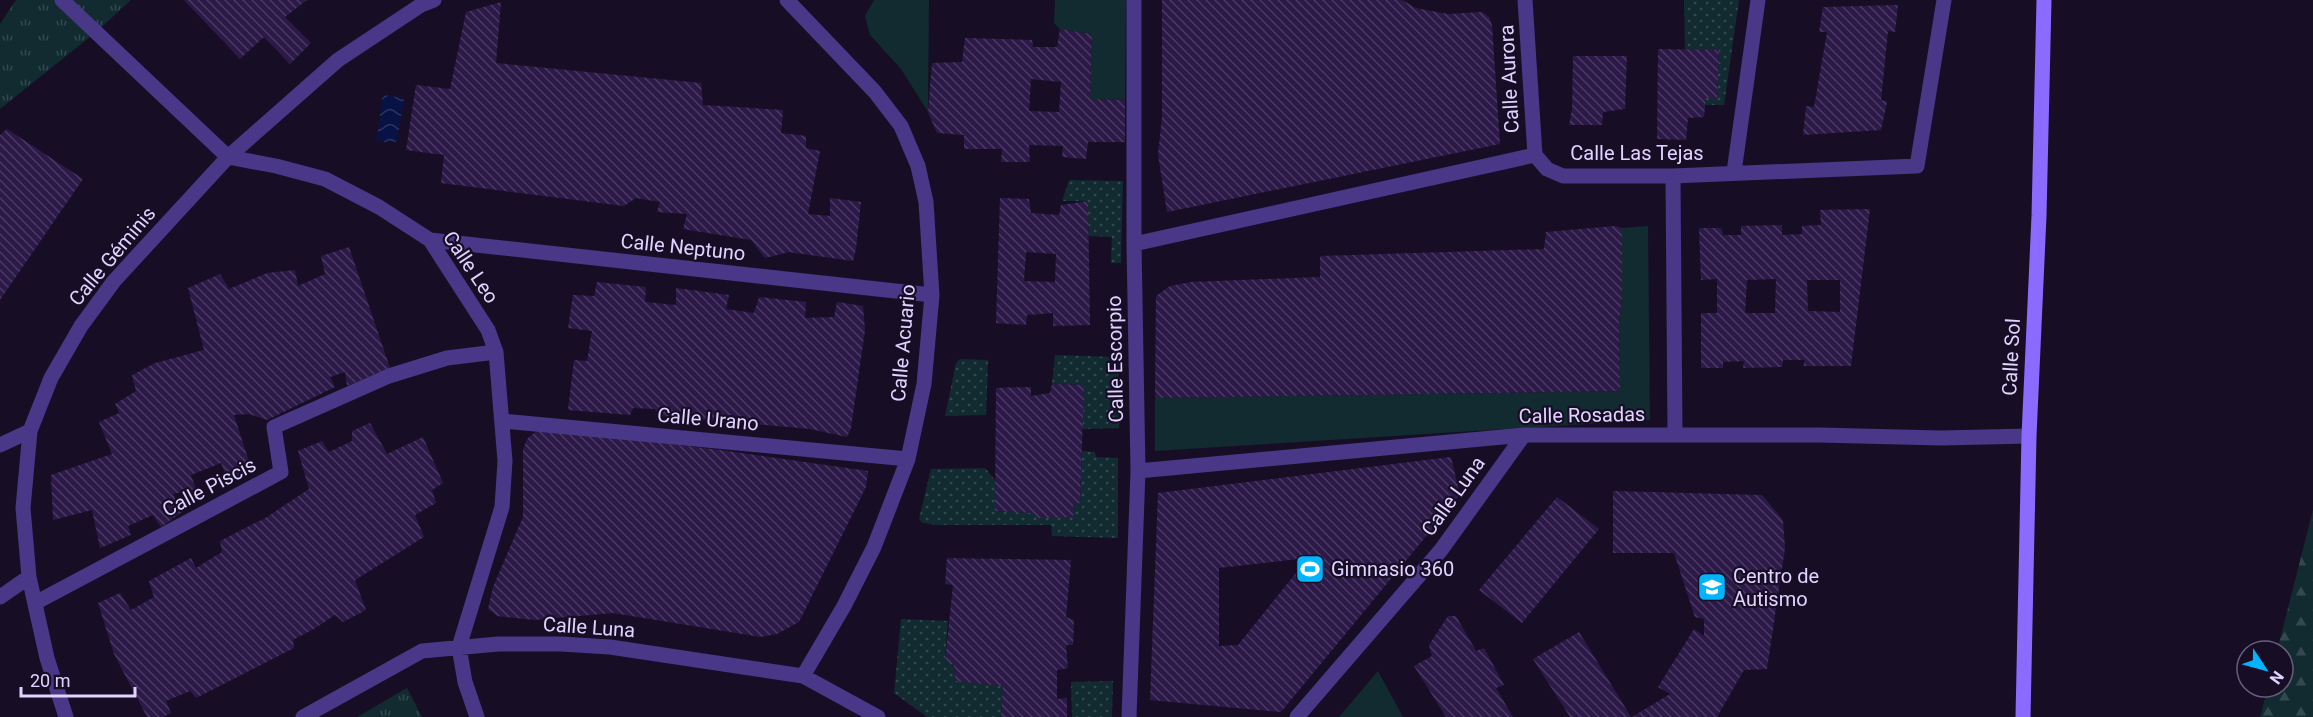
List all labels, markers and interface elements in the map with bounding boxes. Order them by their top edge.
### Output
street label: Calle Aurora [1494,24,1524,134]
street label: Calle Las Tejas [1570,141,1704,165]
street label: Calle Géminis [64,202,160,310]
street label: Calle Leo [438,226,504,308]
street label: Calle Neptuno [619,229,747,265]
street label: Calle Acuario [886,283,920,403]
street label: Calle Escorpio [1102,295,1128,423]
street label: Calle Sol [1997,318,2025,396]
street label: Calle Rosadas [1518,402,1646,428]
street label: Calle Urano [656,403,760,435]
street label: Calle Piscis [158,452,260,522]
street label: Calle Luna [1416,452,1490,540]
sports icon: Gimnasio 360 [1294,553,1326,585]
place label: Gimnasio 360 [1331,557,1454,581]
place label: Centro de Autismo [1733,564,1819,611]
school or university icon: Centro de Autismo [1696,571,1728,603]
street label: Calle Luna [542,612,636,642]
north arrow [2235,639,2295,699]
scale bar [21,660,135,698]
text: N [2266,667,2288,688]
text: 20 m [30,670,70,691]

